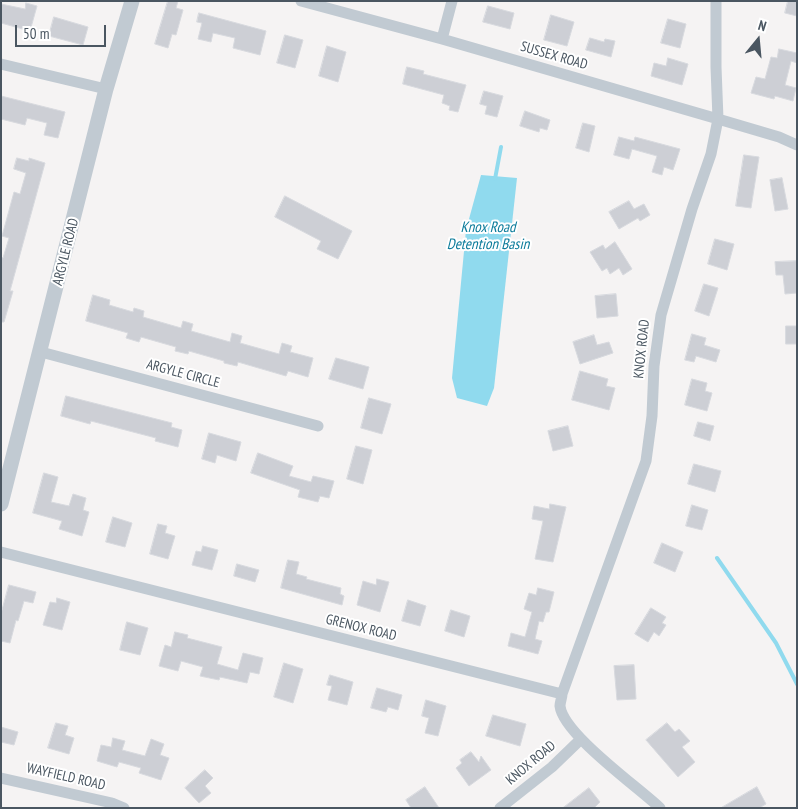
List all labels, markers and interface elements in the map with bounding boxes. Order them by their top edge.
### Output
scale bar [18,15,109,47]
north arrow [733,15,783,65]
text: N [756,16,769,35]
text: 50 m [23,24,49,43]
street label: SUSSEX ROAD [519,38,589,74]
street label: ARGYLE ROAD [50,217,82,287]
water label: Knox Road Detention Basin [447,219,529,254]
street label: KNOX ROAD [631,319,653,379]
street label: ARGYLE CIRCLE [144,356,222,392]
street label: GRENOX ROAD [324,611,398,645]
street label: KNOX ROAD [503,737,559,789]
street label: WAYFIELD ROAD [25,760,107,794]

